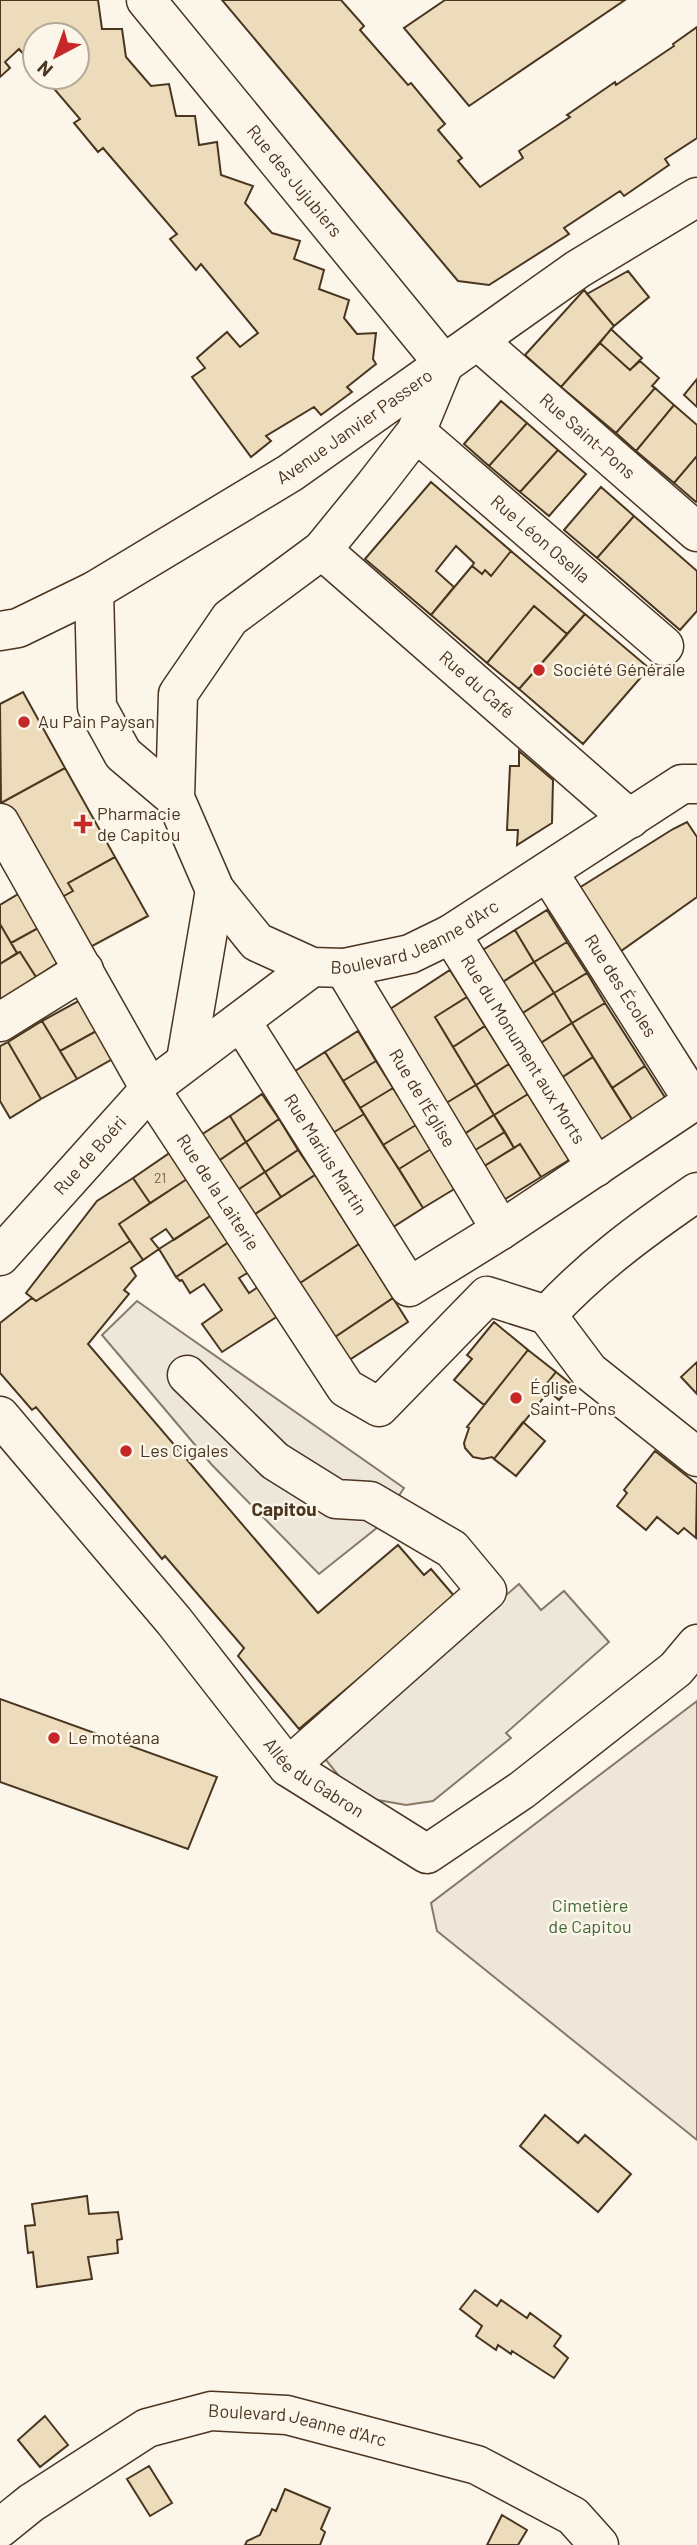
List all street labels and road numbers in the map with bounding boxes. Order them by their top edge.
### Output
street label: Rue des Jujubiers [243,120,347,241]
street label: Avenue Janvier Passero [272,364,436,488]
street label: Rue Saint-Pons [536,388,640,483]
street label: Rue Léon Osella [487,490,595,587]
street label: Rue du Café [435,646,519,723]
street label: Boulevard Jeanne d'Arc [330,894,502,978]
street label: Rue des Écoles [580,930,662,1041]
street label: Rue du Monument aux Morts [456,950,591,1148]
street label: Rue de l'Église [385,1045,461,1151]
street label: Rue Marius Martin [280,1089,373,1219]
street label: Rue de Boéri [48,1111,131,1199]
street label: Rue de la Laiterie [173,1130,265,1254]
street label: Allée du Gabron [259,1733,368,1822]
street label: Boulevard Jeanne d'Arc [208,2399,389,2451]

